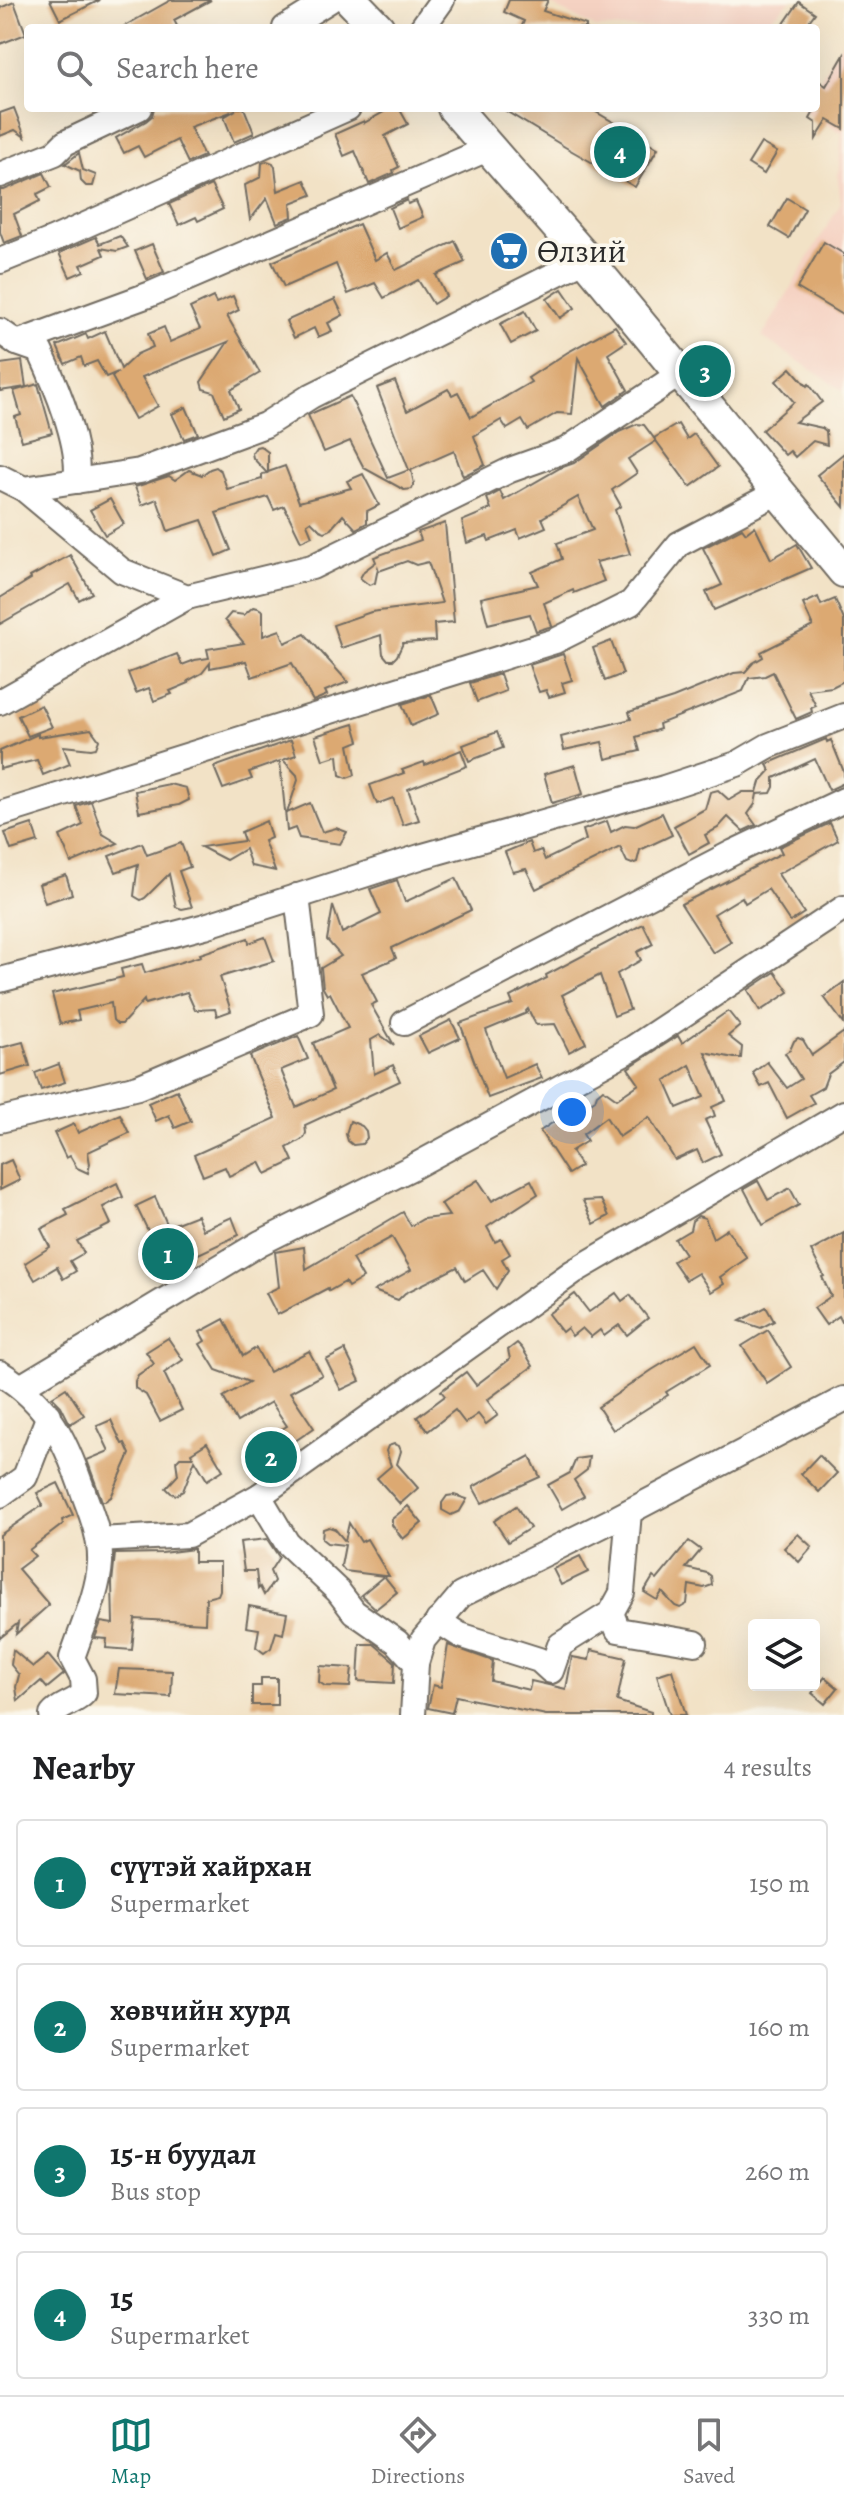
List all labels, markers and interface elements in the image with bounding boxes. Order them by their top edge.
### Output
search box [24,24,820,112]
icon: search [52,46,96,90]
text: Search here [116,48,259,88]
pin: 4 [594,122,646,182]
place label: Өлзий [537,229,626,273]
supermarket icon: Өлзий [488,230,530,272]
pin: 3 [679,341,731,401]
your location [552,1092,592,1132]
pin: 1 [142,1224,194,1284]
pin: 2 [245,1427,297,1487]
map controls [748,1619,820,1691]
button: layers [748,1619,820,1691]
text: Nearby [32,1744,135,1791]
text: 4 results [724,1750,812,1785]
text: сүүтэй хайрхан [110,1846,312,1886]
text: 1 [55,1866,65,1901]
text: 150 m [749,1866,810,1901]
text: Supermarket [110,1886,250,1921]
text: хөвчийн хурд [110,1990,291,2030]
text: 2 [54,2010,66,2045]
text: 160 m [748,2010,810,2045]
text: Supermarket [110,2030,250,2065]
text: 15-н буудал [110,2134,256,2174]
text: 3 [54,2154,66,2189]
text: 260 m [745,2154,810,2189]
text: Bus stop [110,2174,201,2209]
text: 15 [110,2278,134,2318]
text: 4 [54,2298,66,2333]
text: 330 m [748,2298,810,2333]
text: Supermarket [110,2318,250,2353]
tab: Map [109,2413,153,2491]
tab: Directions [371,2413,465,2491]
tab: Saved [683,2413,735,2491]

